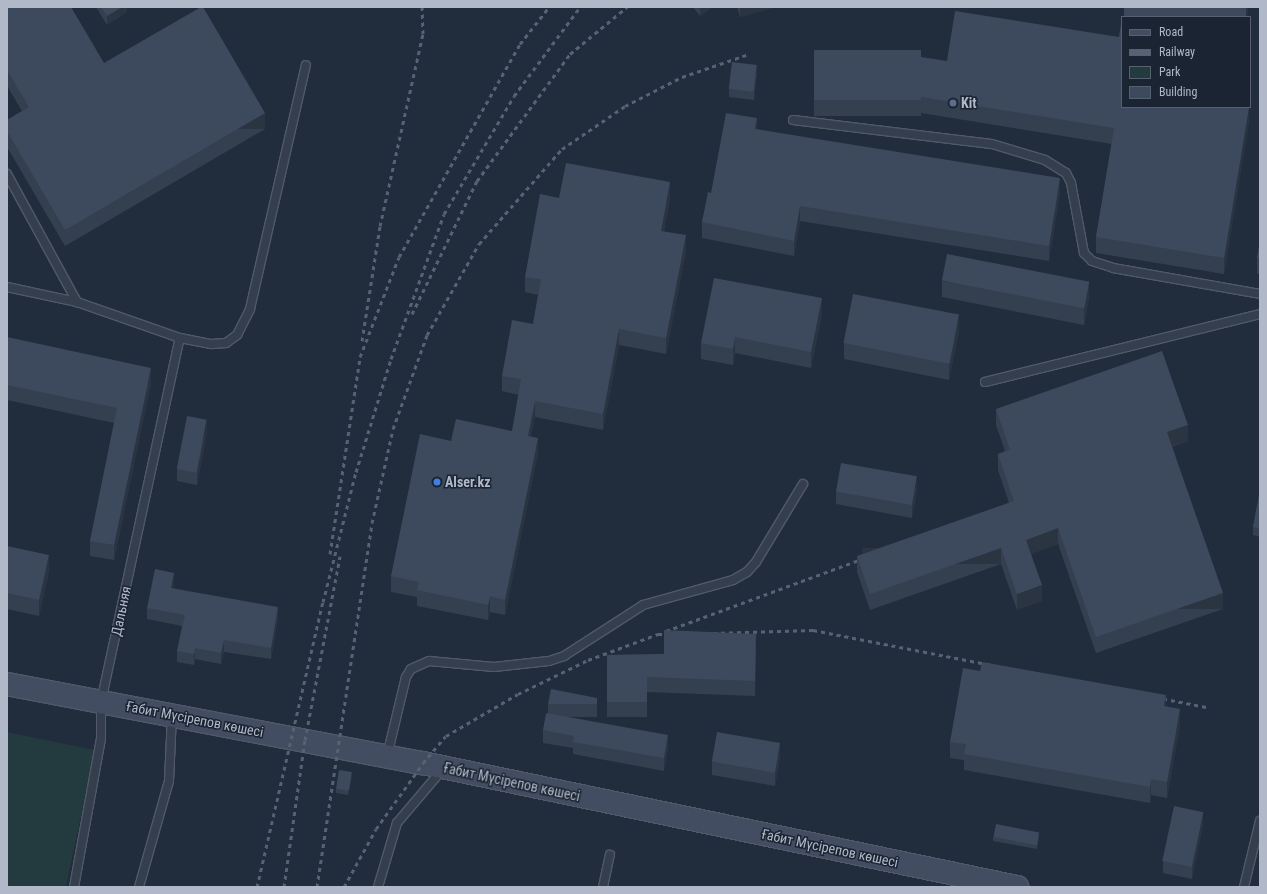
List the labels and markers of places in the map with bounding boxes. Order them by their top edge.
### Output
place label: Kit [961,95,977,111]
marker: Kit [948,98,958,108]
place label: Alser.kz [445,474,490,490]
marker: Alser.kz [432,477,442,487]

